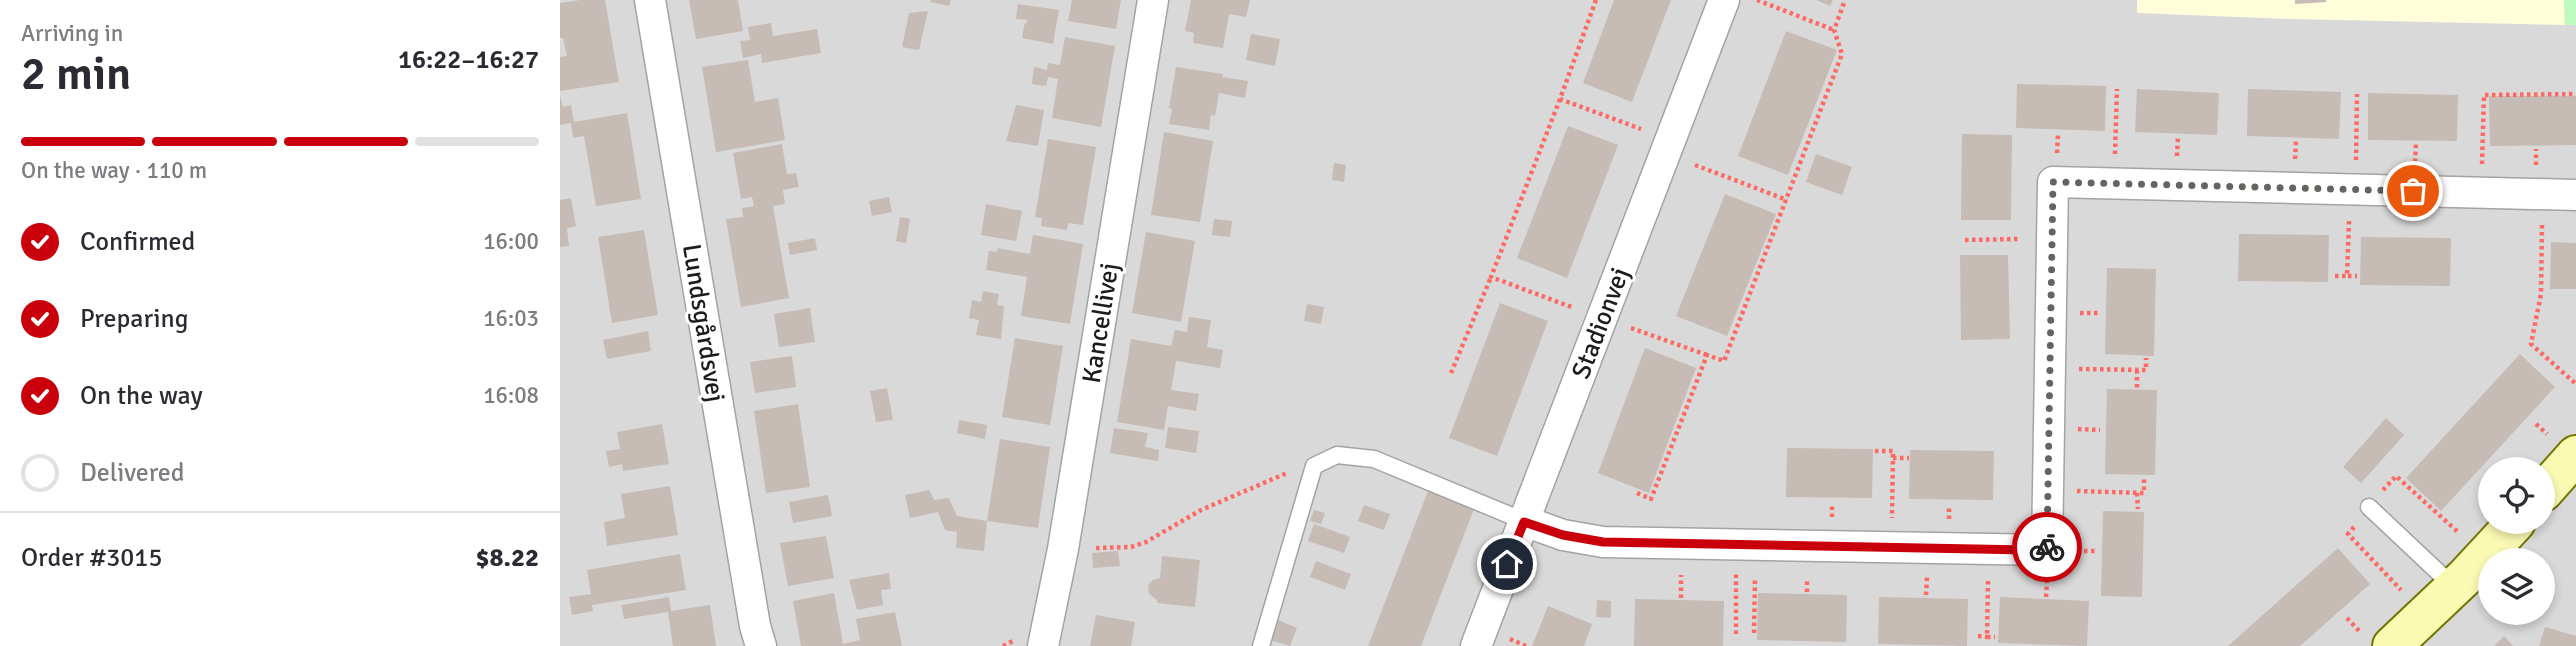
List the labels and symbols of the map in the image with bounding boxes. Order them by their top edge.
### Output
pin [2383,161,2443,221]
street label: Lundsgårdsvej [675,242,731,404]
street label: Kancellivej [1076,261,1126,386]
street label: Stadionvej [1565,263,1637,383]
courier [2012,512,2082,582]
pin [1477,534,1537,594]

